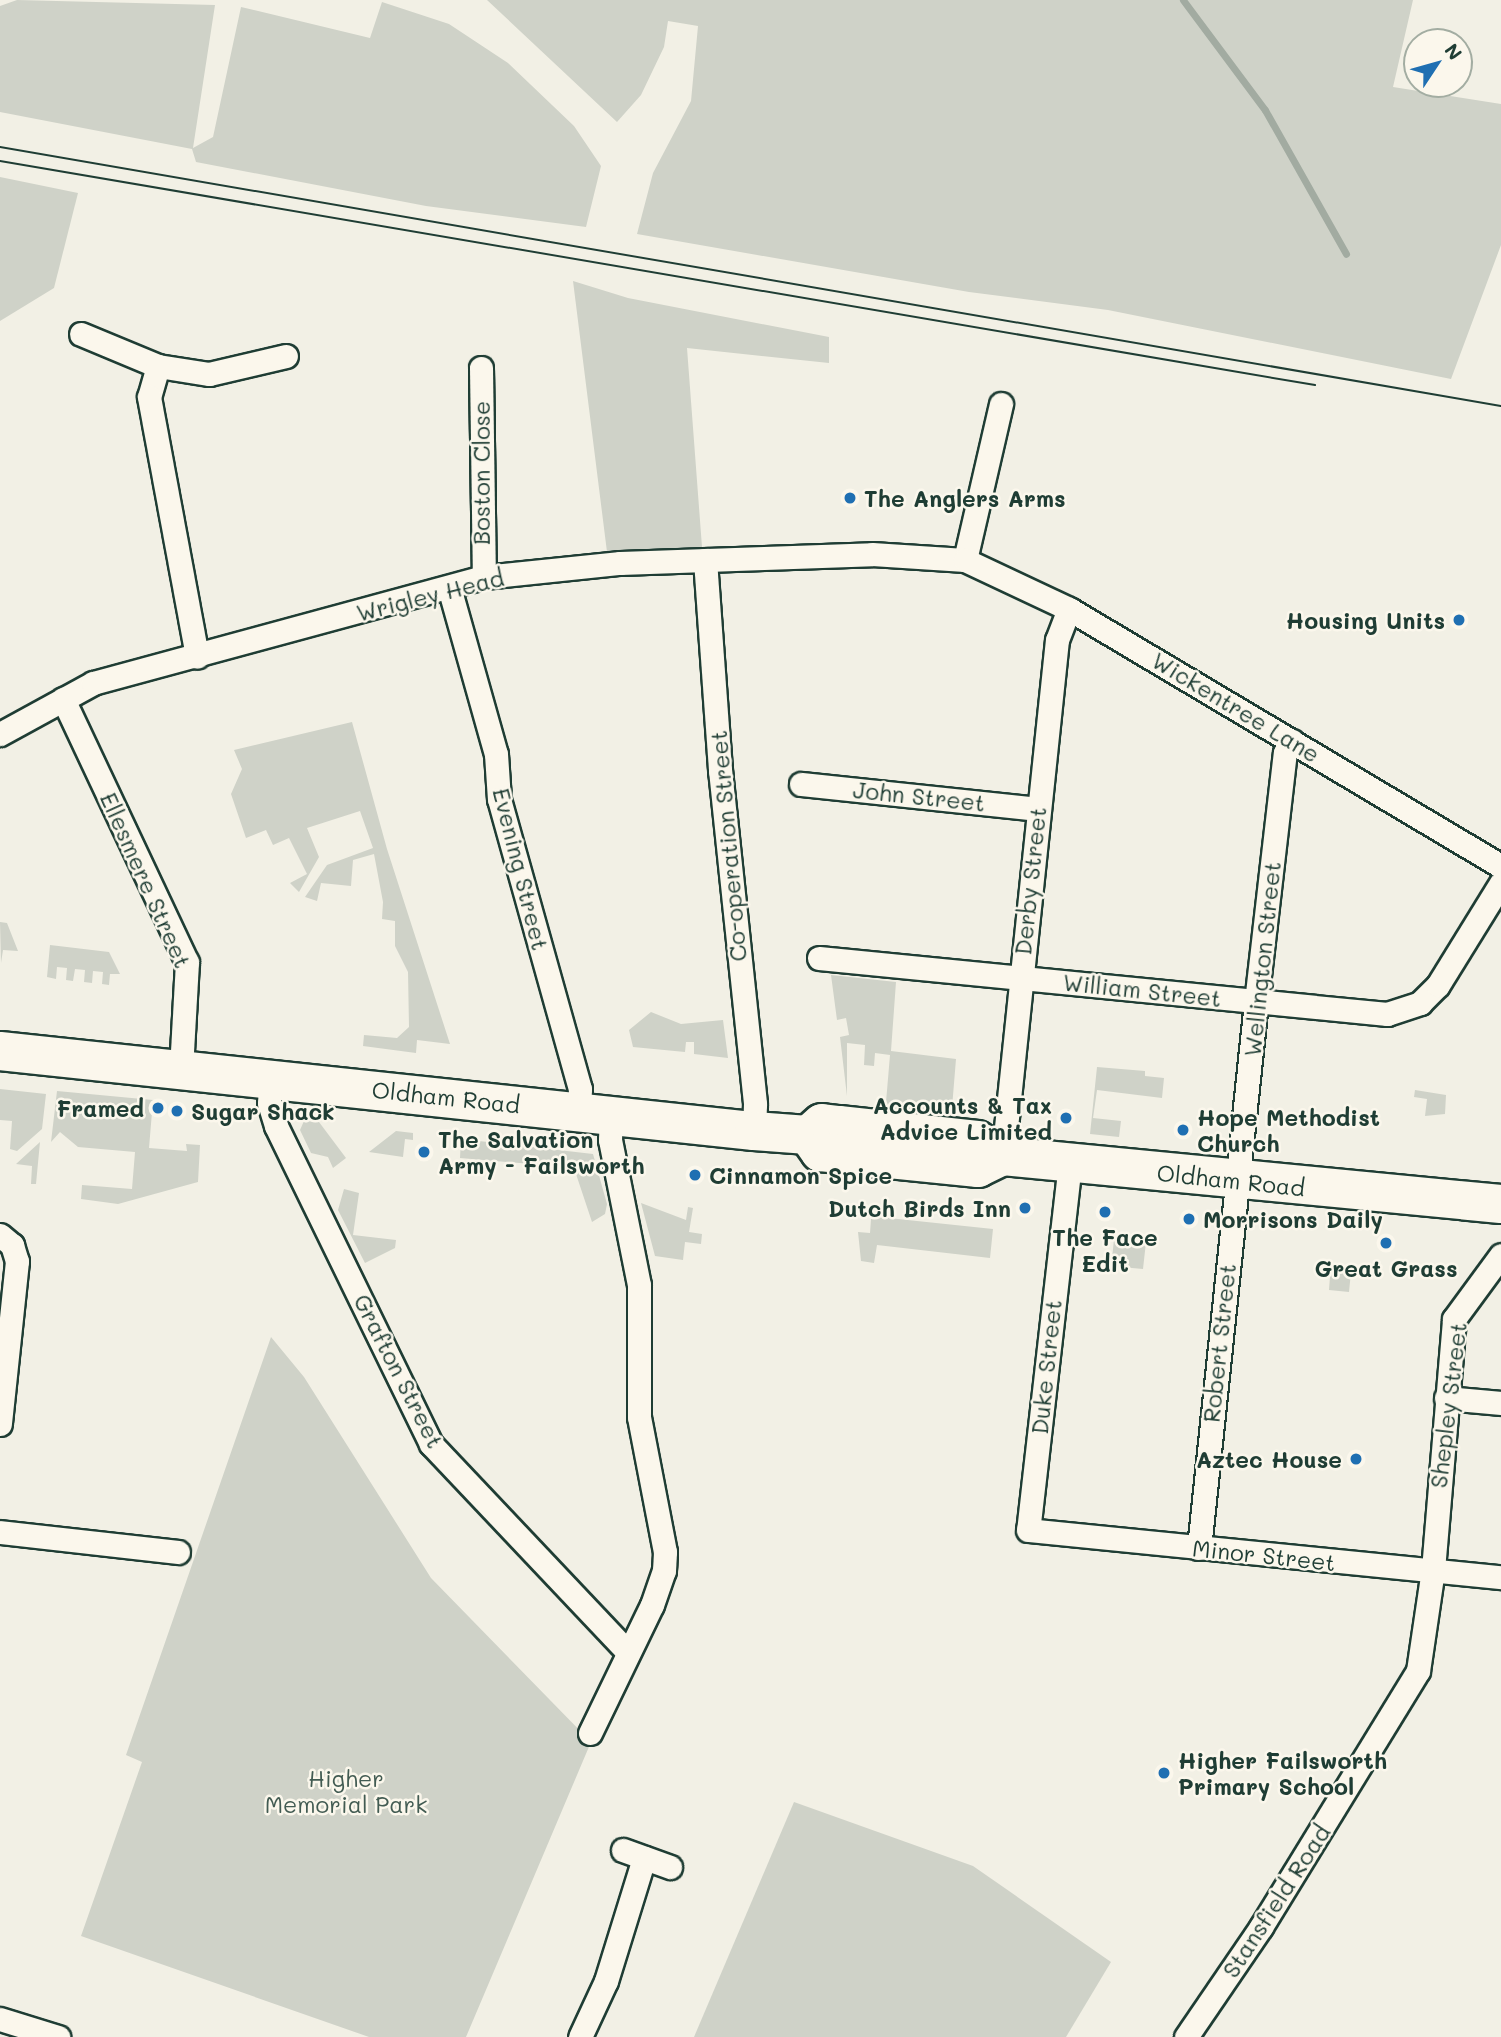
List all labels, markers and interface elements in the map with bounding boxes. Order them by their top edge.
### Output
north arrow [1403,28,1473,98]
text: N [1439,38,1468,65]
street label: Boston Close [467,401,495,545]
place label: The Anglers Arms [864,484,1066,512]
marker: The Anglers Arms [842,490,858,506]
street label: Wrigley Head [353,563,507,627]
place label: Housing Units [1286,606,1445,634]
marker: Housing Units [1451,612,1467,628]
street label: Wickentree Lane [1147,646,1325,768]
street label: Co-operation Street [704,729,752,963]
street label: John Street [852,775,986,817]
street label: Evening Street [488,785,554,953]
street label: Ellesmere Street [95,788,197,972]
street label: Derby Street [1008,806,1052,956]
street label: Wellington Street [1238,860,1286,1058]
street label: William Street [1061,968,1223,1012]
street label: Oldham Road [371,1075,521,1119]
place label: Accounts & Tax Advice Limited [873,1091,1052,1145]
place label: Framed [57,1094,144,1122]
place label: Sugar Shack [191,1097,335,1125]
marker: Framed [150,1100,166,1116]
marker: Sugar Shack [169,1103,185,1119]
place label: Hope Methodist Church [1197,1103,1380,1157]
marker: Accounts & Tax Advice Limited [1058,1110,1074,1126]
marker: Hope Methodist Church [1175,1122,1191,1138]
place label: The Salvation Army - Failsworth [438,1125,645,1179]
marker: The Salvation Army - Failsworth [416,1144,432,1160]
street label: Oldham Road [1156,1158,1306,1202]
place label: Cinnamon Spice [709,1161,892,1189]
marker: Cinnamon Spice [687,1167,703,1183]
place label: Dutch Birds Inn [828,1194,1011,1222]
marker: Dutch Birds Inn [1017,1200,1033,1216]
marker: The Face Edit [1097,1204,1113,1220]
place label: Morrisons Daily [1203,1205,1383,1233]
marker: Morrisons Daily [1181,1211,1197,1227]
place label: The Face Edit [1052,1223,1158,1277]
marker: Great Grass [1378,1235,1394,1251]
place label: Great Grass [1314,1254,1458,1282]
street label: Robert Street [1197,1262,1241,1424]
street label: Grafton Street [348,1289,450,1453]
street label: Duke Street [1025,1298,1067,1436]
street label: Shepley Street [1424,1320,1472,1490]
place label: Aztec House [1196,1445,1342,1473]
marker: Aztec House [1348,1451,1364,1467]
street label: Minor Street [1191,1534,1337,1576]
place label: Higher Failsworth Primary School [1178,1746,1387,1800]
park label: Higher Memorial Park [265,1764,427,1818]
marker: Higher Failsworth Primary School [1156,1765,1172,1781]
street label: Stansfield Road [1216,1819,1336,1983]

